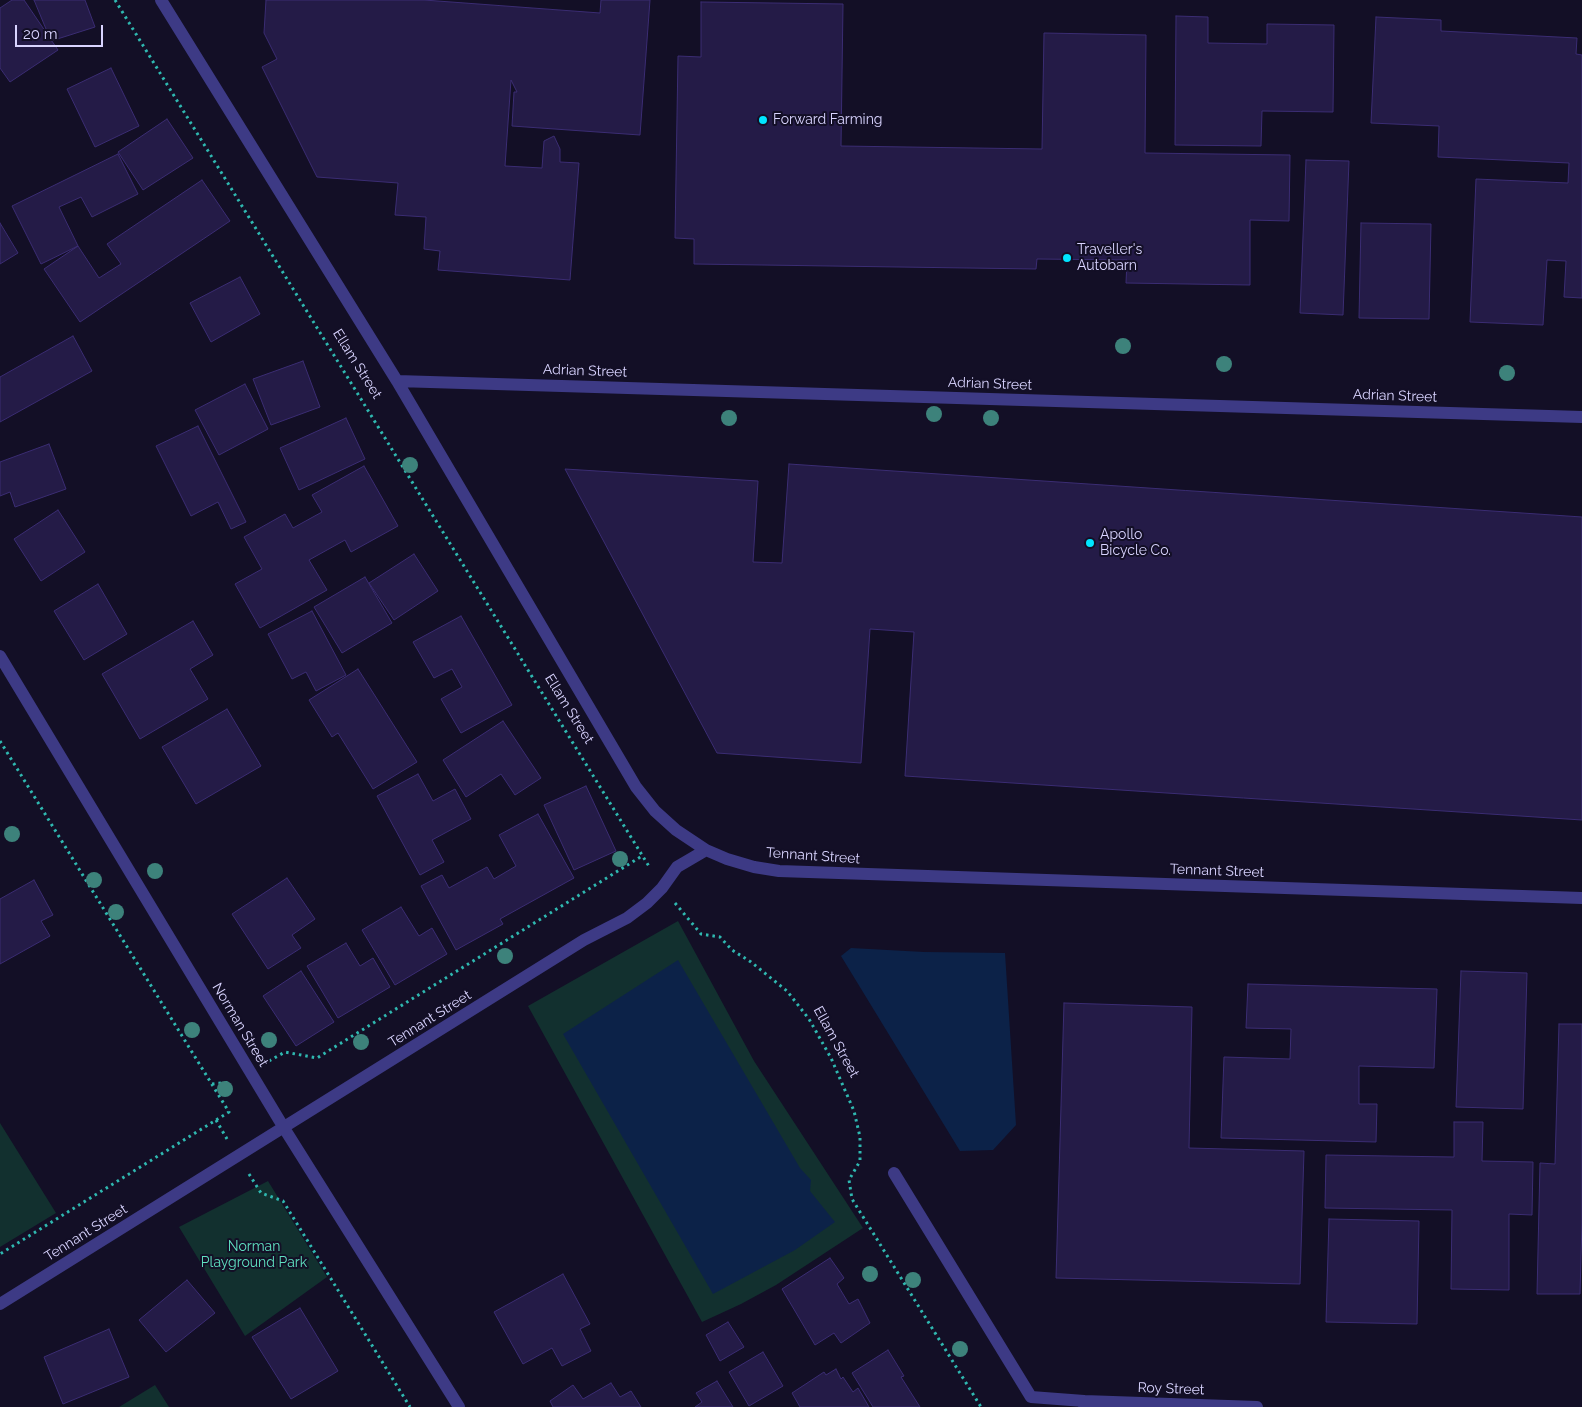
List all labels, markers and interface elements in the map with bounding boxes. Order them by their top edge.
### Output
scale bar [18,15,105,47]
text: 20 m [23,25,58,43]
place label: Forward Farming [773,112,882,128]
marker: Forward Farming [757,114,769,126]
place label: Traveller's Autobarn [1077,242,1142,274]
marker: Traveller's Autobarn [1061,252,1073,264]
street label: Ellam Street [329,326,385,402]
street label: Adrian Street [543,361,627,381]
street label: Adrian Street [948,374,1032,394]
street label: Adrian Street [1353,386,1437,406]
place label: Apollo Bicycle Co. [1100,527,1171,560]
marker: Apollo Bicycle Co. [1084,537,1096,549]
street label: Ellam Street [541,671,597,747]
street label: Tennant Street [765,844,861,868]
street label: Tennant Street [1170,861,1264,881]
street label: Norman Street [208,980,272,1070]
street label: Tennant Street [386,987,474,1051]
street label: Ellam Street [809,1003,863,1081]
street label: Tennant Street [42,1201,130,1265]
park label: Norman Playground Park [201,1239,307,1272]
street label: Roy Street [1137,1379,1205,1399]

